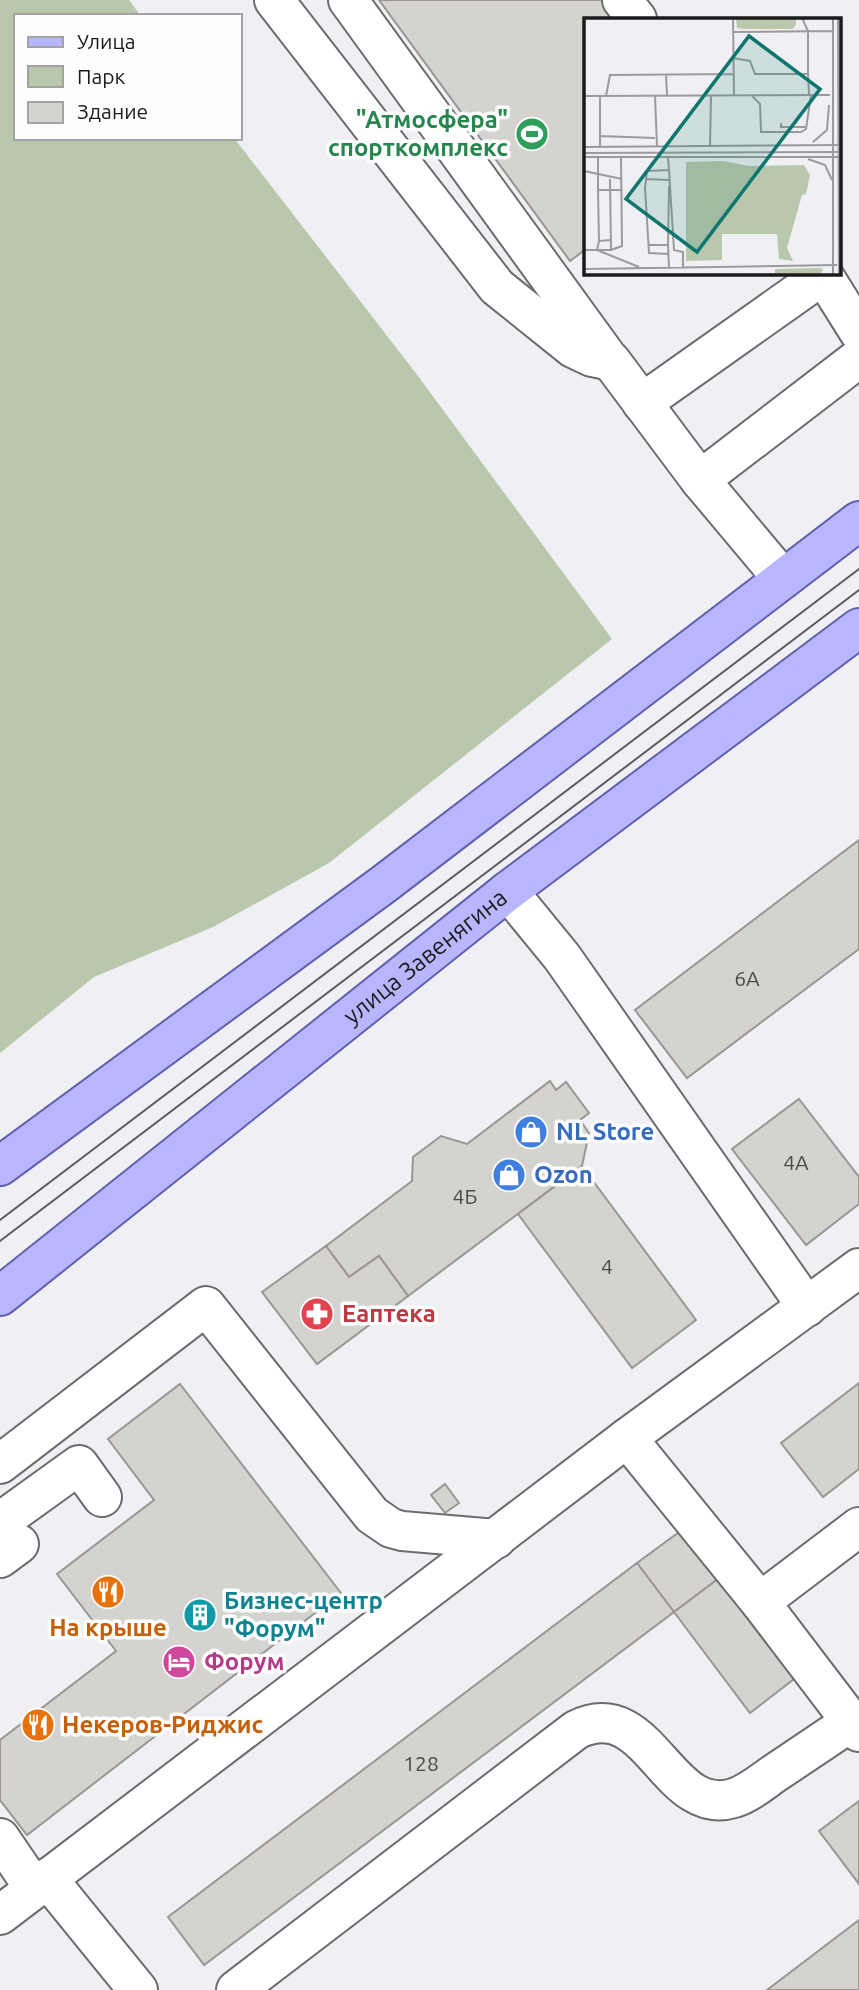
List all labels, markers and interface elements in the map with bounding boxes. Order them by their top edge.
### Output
legend [14,14,242,140]
inset map [584,18,842,275]
text: Улица [77,29,135,53]
text: Парк [77,64,126,88]
text: Здание [77,99,148,123]
place label: "Атмосфера" спорткомплекс [328,106,508,161]
sports icon: "Атмосфера" спорткомплекс [513,115,551,153]
street label: улица Завенягина [338,883,512,1030]
house number: 6А [734,966,760,990]
shop icon: NL Store [512,1113,550,1151]
place label: NL Store [556,1118,654,1145]
house number: 4А [783,1150,809,1174]
shop icon: Ozon [490,1156,528,1194]
place label: Ozon [534,1161,593,1188]
house number: 4Б [453,1184,477,1208]
house number: 4 [601,1254,613,1278]
pharmacy icon: Еаптека [298,1295,336,1333]
place label: Еаптека [342,1300,436,1327]
restaurant icon: На крыше [89,1573,127,1611]
place label: Бизнес-центр "Форум" [224,1587,383,1642]
building icon: Бизнес-центр "Форум" [181,1596,219,1634]
place label: На крыше [49,1614,167,1641]
hotel icon: Форум [160,1643,198,1681]
place label: Форум [204,1648,284,1675]
restaurant icon: Некеров-Риджис [19,1706,57,1744]
place label: Некеров-Риджис [62,1711,264,1738]
house number: 128 [403,1751,439,1775]

